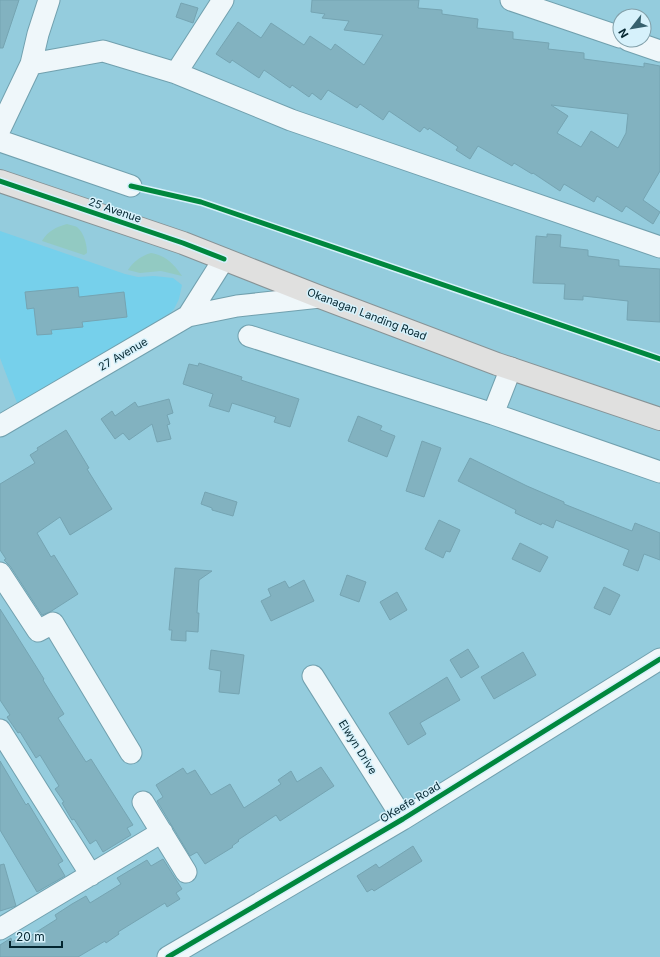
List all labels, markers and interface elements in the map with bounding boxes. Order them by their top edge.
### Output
north arrow [612,8,652,48]
text: N [615,26,632,40]
street label: 25 Avenue [87,194,143,226]
street label: Okanagan Landing Road [305,285,429,343]
street label: 27 Avenue [96,334,150,374]
street label: Elwyn Drive [336,717,380,777]
street label: OKeefe Road [377,778,443,826]
scale bar [10,923,62,949]
text: 20 m [16,929,45,944]

